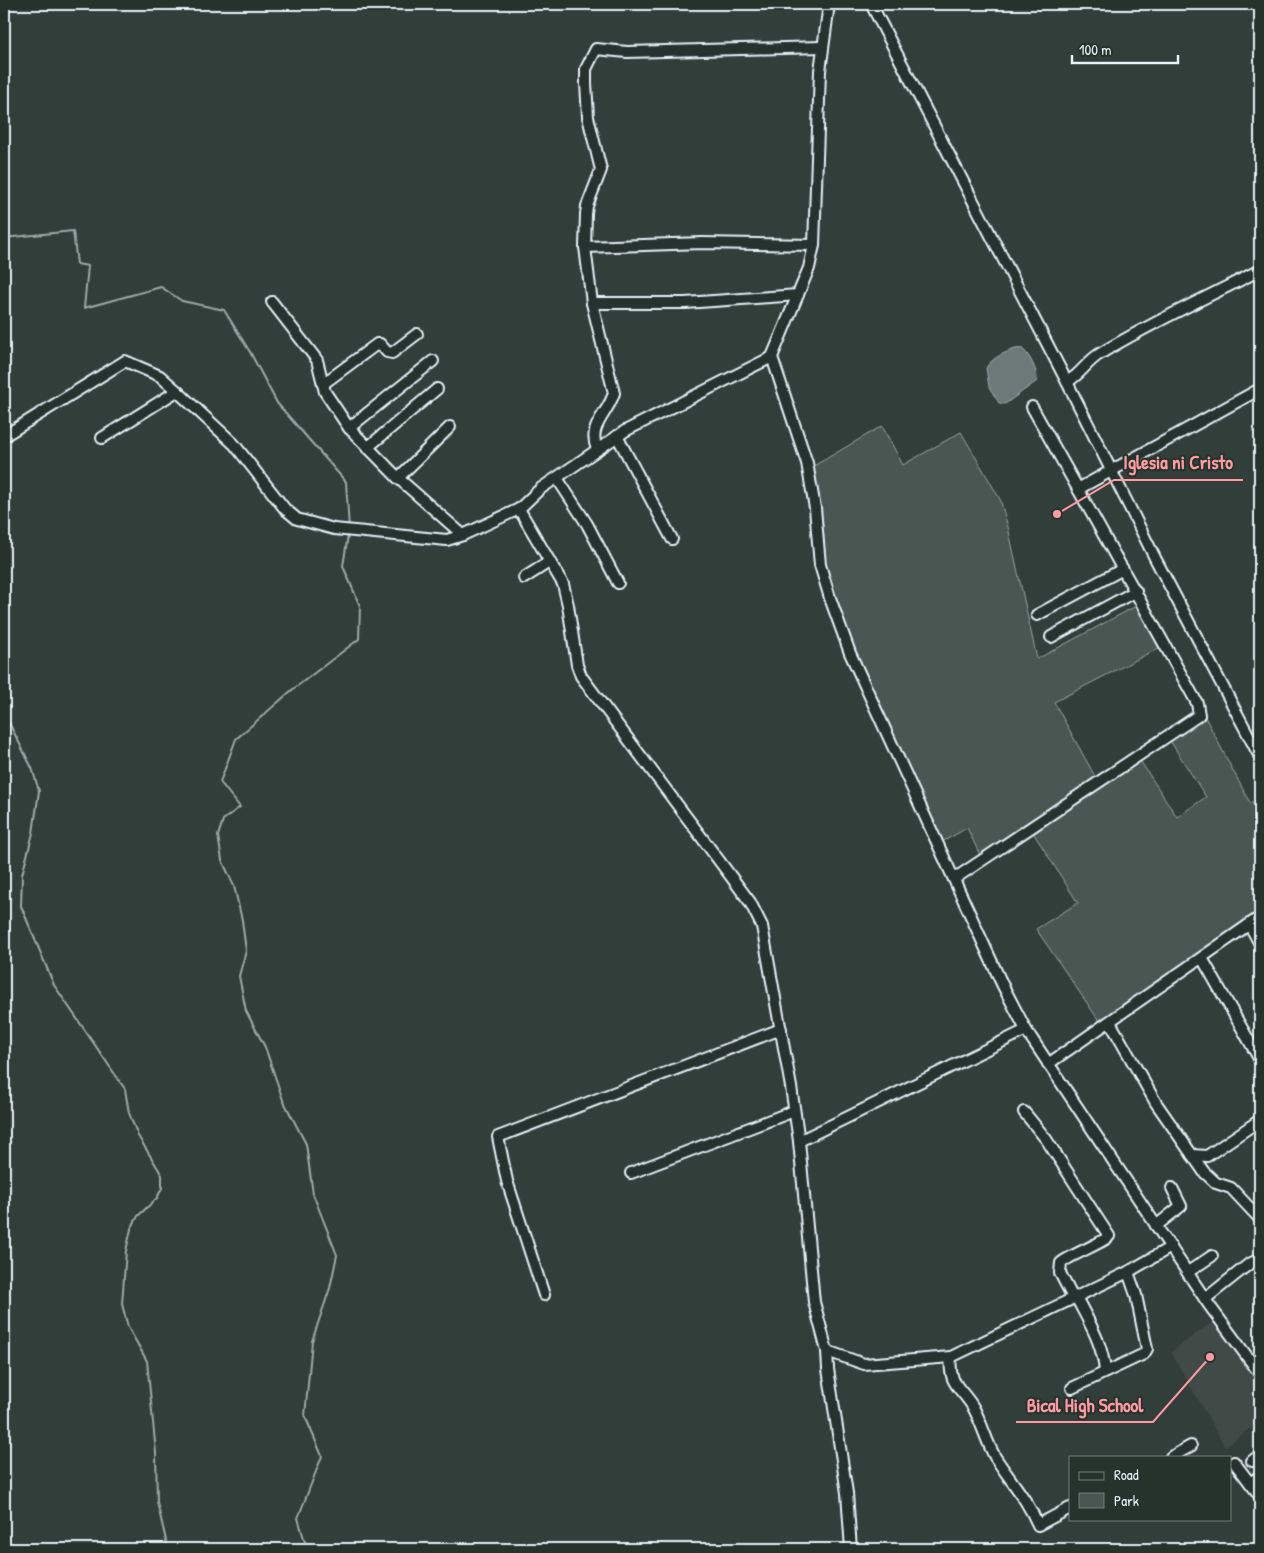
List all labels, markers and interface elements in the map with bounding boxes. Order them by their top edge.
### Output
scale bar [1072,32,1178,64]
text: 100 m [1079,39,1112,60]
callout: Iglesia ni Cristo [1114,446,1243,480]
text: Iglesia ni Cristo [1123,449,1233,476]
callout: Bical High School [1016,1388,1153,1422]
text: Bical High School [1027,1392,1144,1419]
legend [1069,1456,1232,1520]
text: Road [1114,1464,1139,1485]
text: Park [1114,1490,1139,1511]

